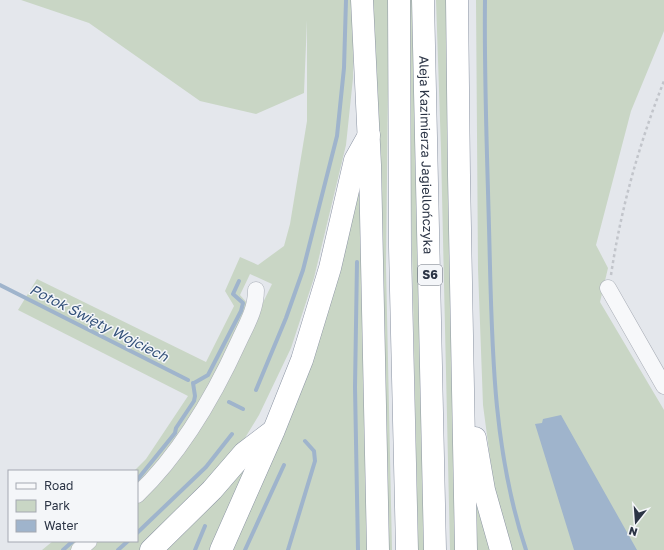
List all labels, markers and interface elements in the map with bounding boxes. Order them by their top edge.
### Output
street label: Aleja Kazimierza Jagiellończyka [416,55,437,255]
road number: S6 [418,265,442,285]
water label: Potok Święty Wojciech [27,280,172,365]
legend [8,470,138,542]
text: Road [44,478,73,493]
text: Park [44,498,70,513]
north arrow [616,502,656,542]
text: Water [44,518,78,533]
text: N [627,525,639,539]

